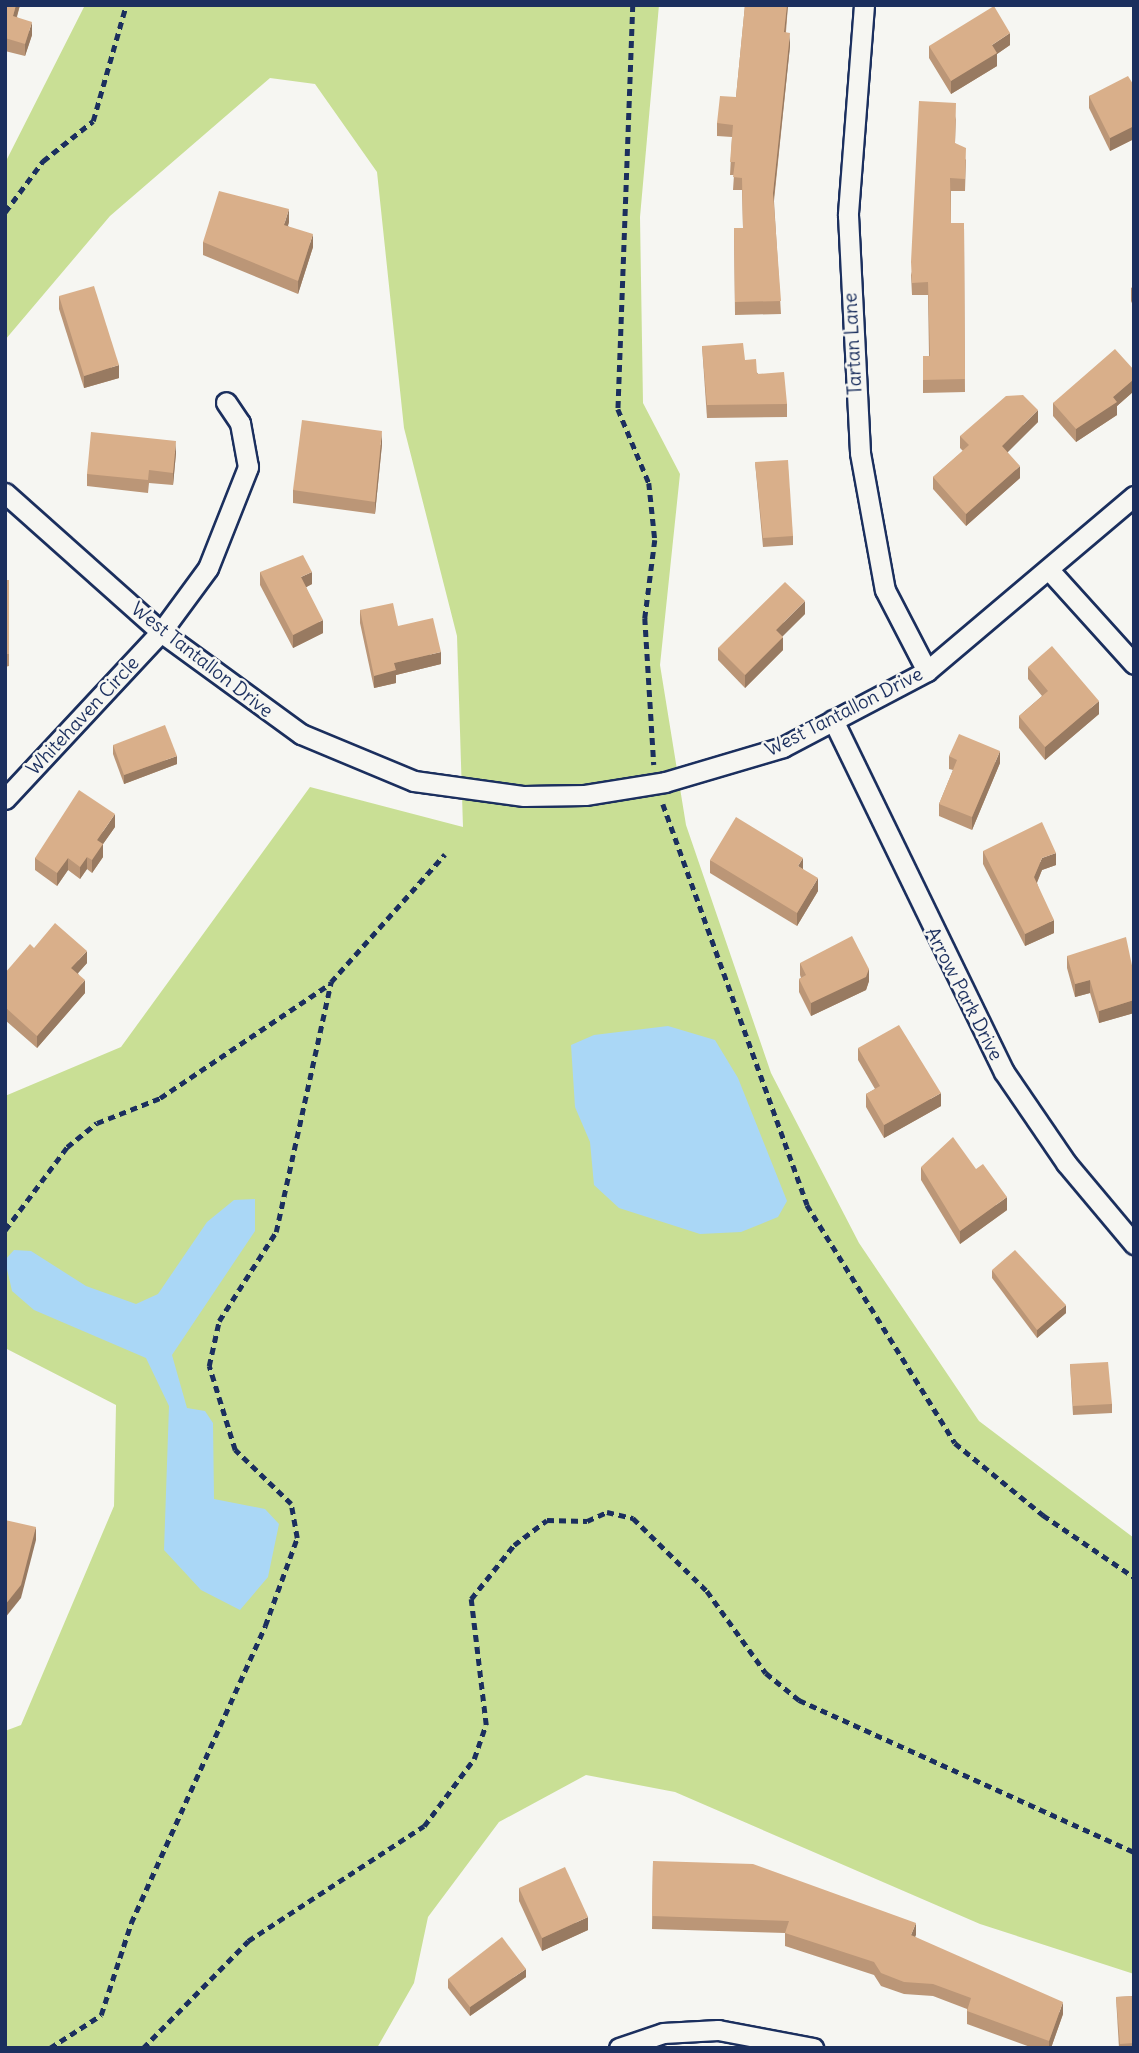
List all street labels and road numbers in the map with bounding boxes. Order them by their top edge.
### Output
street label: Tartan Lane [839,292,867,396]
street label: West Tantallon Drive [127,598,277,722]
street label: Whitehaven Circle [22,652,144,780]
street label: West Tantallon Drive [761,662,927,762]
street label: Arrow Park Drive [921,924,1007,1064]

